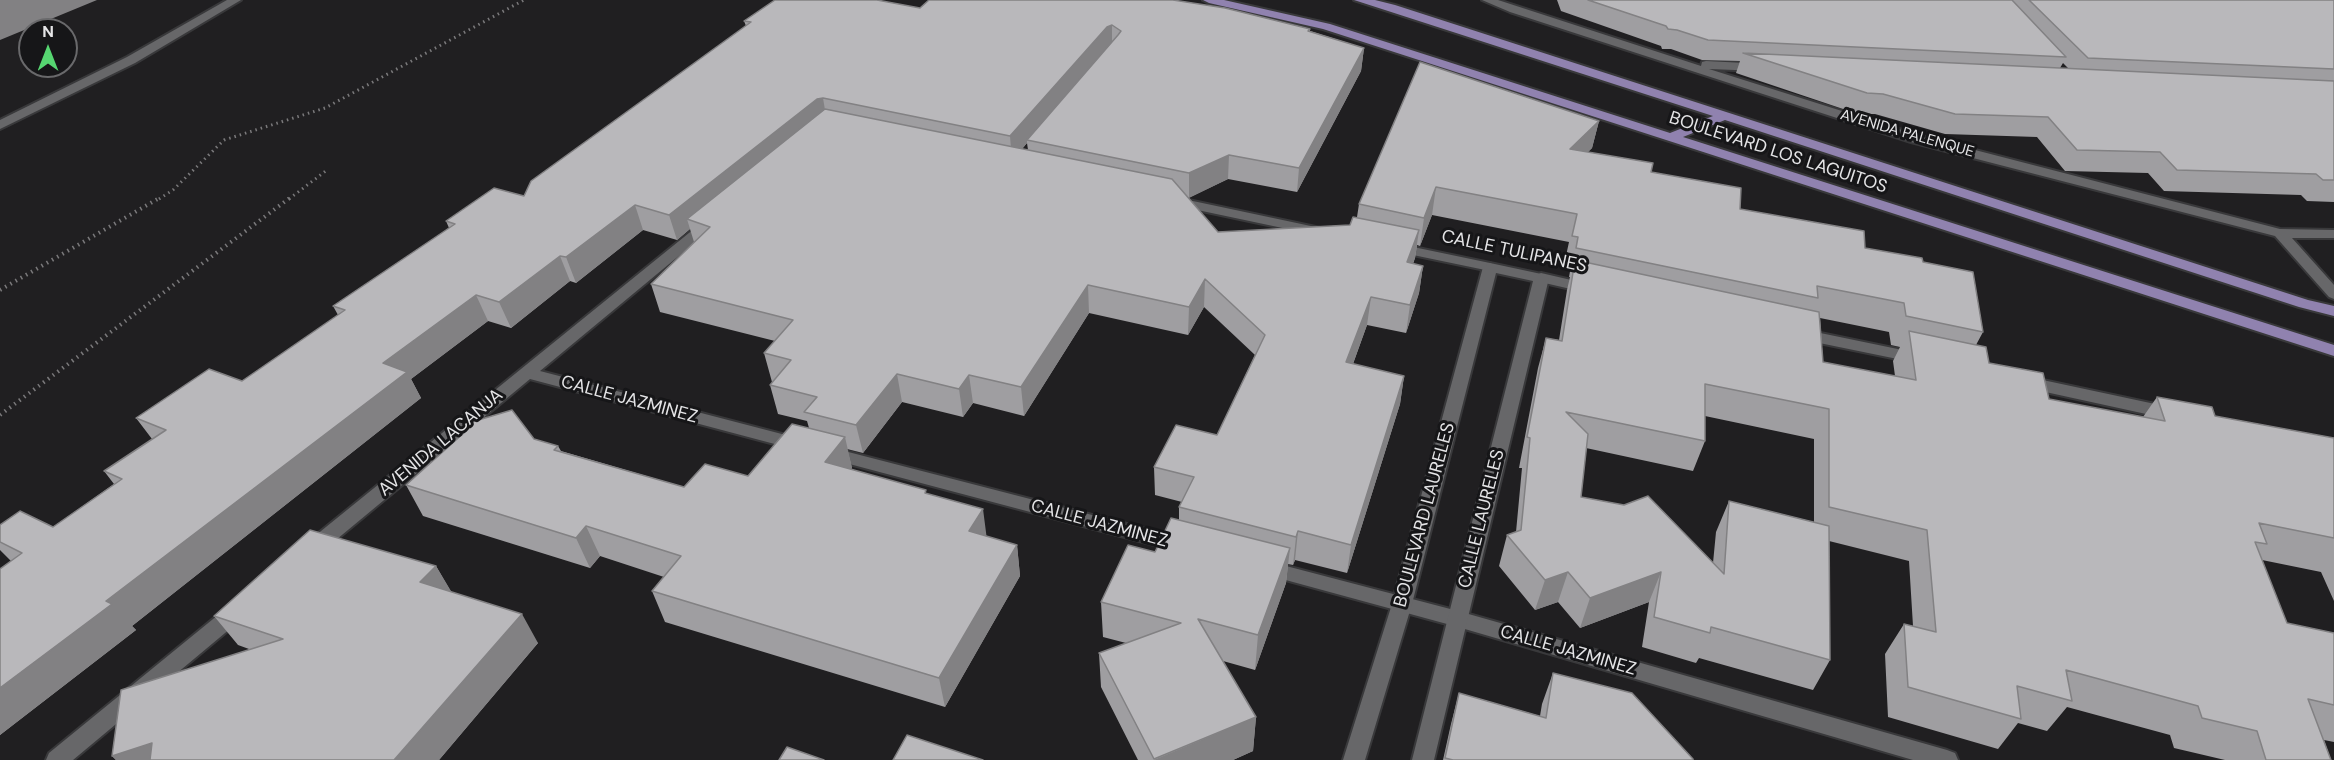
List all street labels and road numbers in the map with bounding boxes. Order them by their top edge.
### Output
street label: AVENIDA PALENQUE [1838,106,1976,162]
street label: BOULEVARD LOS LAGUITOS [1666,107,1890,199]
street label: CALLE TULIPANES [1439,226,1589,278]
street label: CALLE JAZMINEZ [558,371,700,429]
street label: AVENIDA LACANJA [375,385,507,501]
street label: BOULEVARD LAURELES [1390,420,1460,610]
street label: CALLE LAURELES [1454,447,1510,591]
street label: CALLE JAZMINEZ [1028,495,1170,553]
street label: CALLE JAZMINEZ [1498,621,1638,681]

